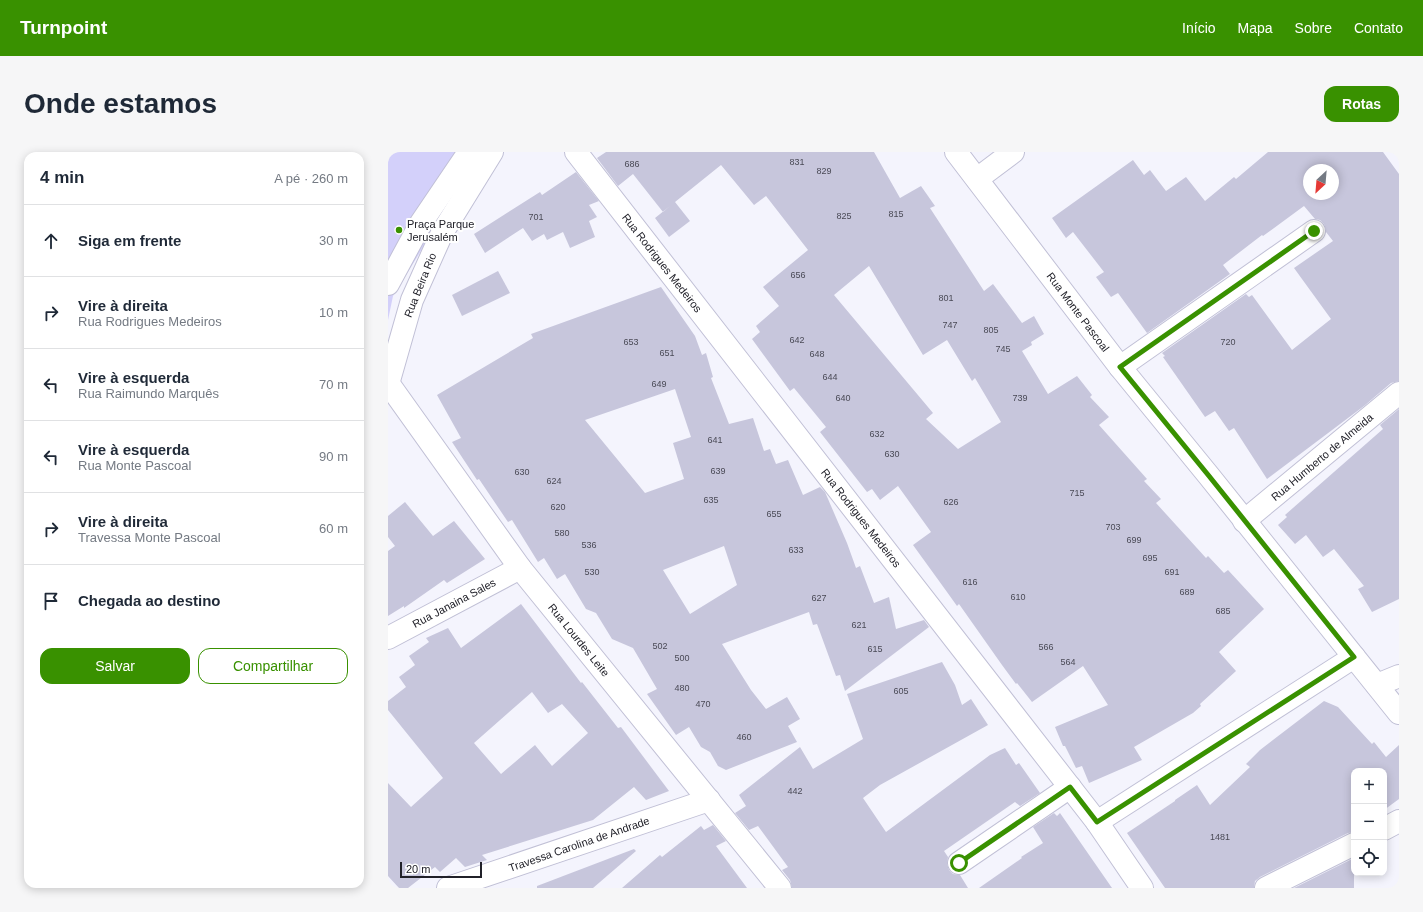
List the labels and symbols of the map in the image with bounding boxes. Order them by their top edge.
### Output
house number: 831 [789,157,805,167]
house number: 686 [624,159,640,169]
north arrow [1303,164,1339,200]
house number: 829 [816,166,832,176]
house number: 815 [888,209,904,219]
street label: Rua Rodrigues Medeiros [620,211,704,315]
house number: 825 [836,211,852,221]
house number: 701 [528,212,544,222]
place label: Praça Parque Jerusalém [407,218,474,243]
route end [1305,222,1323,240]
marker: Praça Parque Jerusalém [394,225,404,235]
street label: Rua Beira Rio [402,251,438,319]
house number: 656 [790,270,806,280]
street label: Rua Monte Pascoal [1044,270,1112,354]
house number: 801 [938,293,954,303]
house number: 747 [942,320,958,330]
house number: 805 [983,325,999,335]
house number: 642 [789,335,805,345]
house number: 653 [623,337,639,347]
house number: 720 [1220,337,1236,347]
house number: 745 [995,344,1011,354]
house number: 651 [659,348,675,358]
house number: 648 [809,349,825,359]
house number: 644 [822,372,838,382]
house number: 649 [651,379,667,389]
house number: 640 [835,393,851,403]
house number: 739 [1012,393,1028,403]
street label: Rua Humberto de Almeida [1269,410,1376,503]
house number: 632 [869,429,885,439]
house number: 641 [707,435,723,445]
house number: 630 [884,449,900,459]
house number: 639 [710,466,726,476]
street label: Rua Rodrigues Medeiros [819,466,903,570]
house number: 630 [514,467,530,477]
house number: 624 [546,476,562,486]
house number: 715 [1069,488,1085,498]
house number: 635 [703,495,719,505]
house number: 626 [943,497,959,507]
house number: 620 [550,502,566,512]
house number: 655 [766,509,782,519]
house number: 703 [1105,522,1121,532]
house number: 580 [554,528,570,538]
house number: 699 [1126,535,1142,545]
house number: 536 [581,540,597,550]
house number: 633 [788,545,804,555]
house number: 695 [1142,553,1158,563]
house number: 530 [584,567,600,577]
house number: 691 [1164,567,1180,577]
street label: Rua Janaina Sales [410,576,498,630]
house number: 616 [962,577,978,587]
house number: 689 [1179,587,1195,597]
house number: 610 [1010,592,1026,602]
house number: 627 [811,593,827,603]
street label: Rua Lourdes Leite [546,601,612,679]
house number: 685 [1215,606,1231,616]
house number: 621 [851,620,867,630]
house number: 502 [652,641,668,651]
house number: 566 [1038,642,1054,652]
house number: 615 [867,644,883,654]
house number: 500 [674,653,690,663]
house number: 564 [1060,657,1076,667]
house number: 480 [674,683,690,693]
house number: 605 [893,686,909,696]
house number: 470 [695,699,711,709]
house number: 460 [736,732,752,742]
house number: 442 [787,786,803,796]
street label: Travessa Carolina de Andrade [507,814,651,874]
house number: 1481 [1210,832,1230,842]
route start [950,854,968,872]
scale bar [400,860,482,879]

